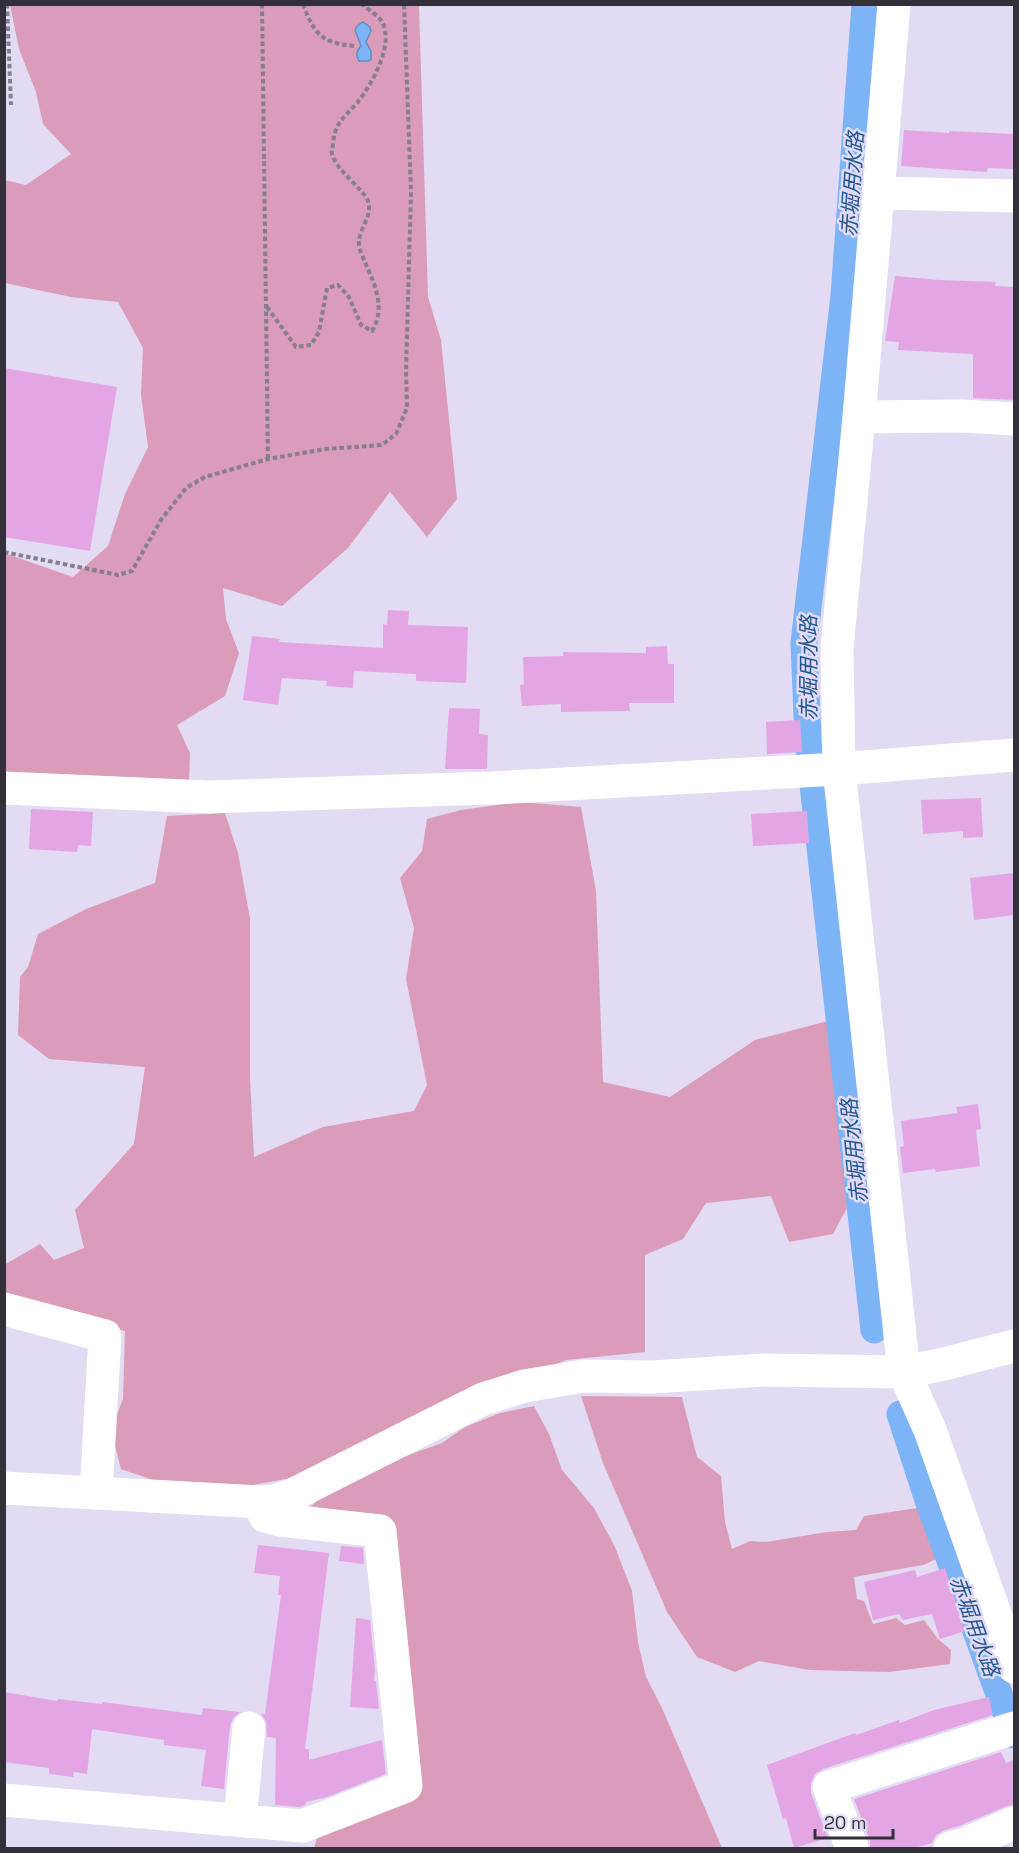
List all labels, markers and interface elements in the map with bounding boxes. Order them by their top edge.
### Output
water label: 赤堀用水路 [835,129,869,237]
water label: 赤堀用水路 [795,614,822,721]
water label: 赤堀用水路 [835,1095,873,1205]
water label: 赤堀用水路 [944,1572,1006,1682]
scale bar [815,1802,893,1840]
text: 20 m [824,1811,867,1834]

